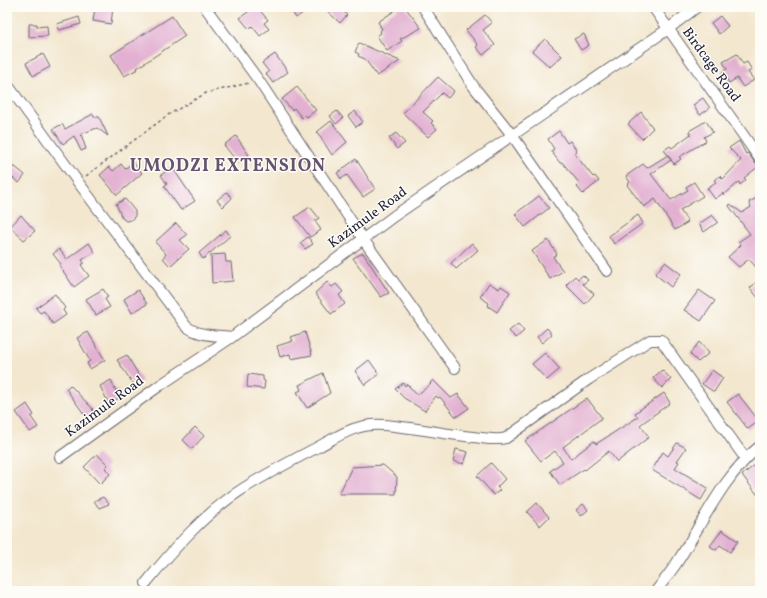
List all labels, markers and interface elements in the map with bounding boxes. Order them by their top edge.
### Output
street label: Birdcage Road [677,24,745,106]
district label: UMODZI EXTENSION [130,154,326,179]
street label: Kazimule Road [325,183,411,253]
street label: Kazimule Road [62,372,148,442]

